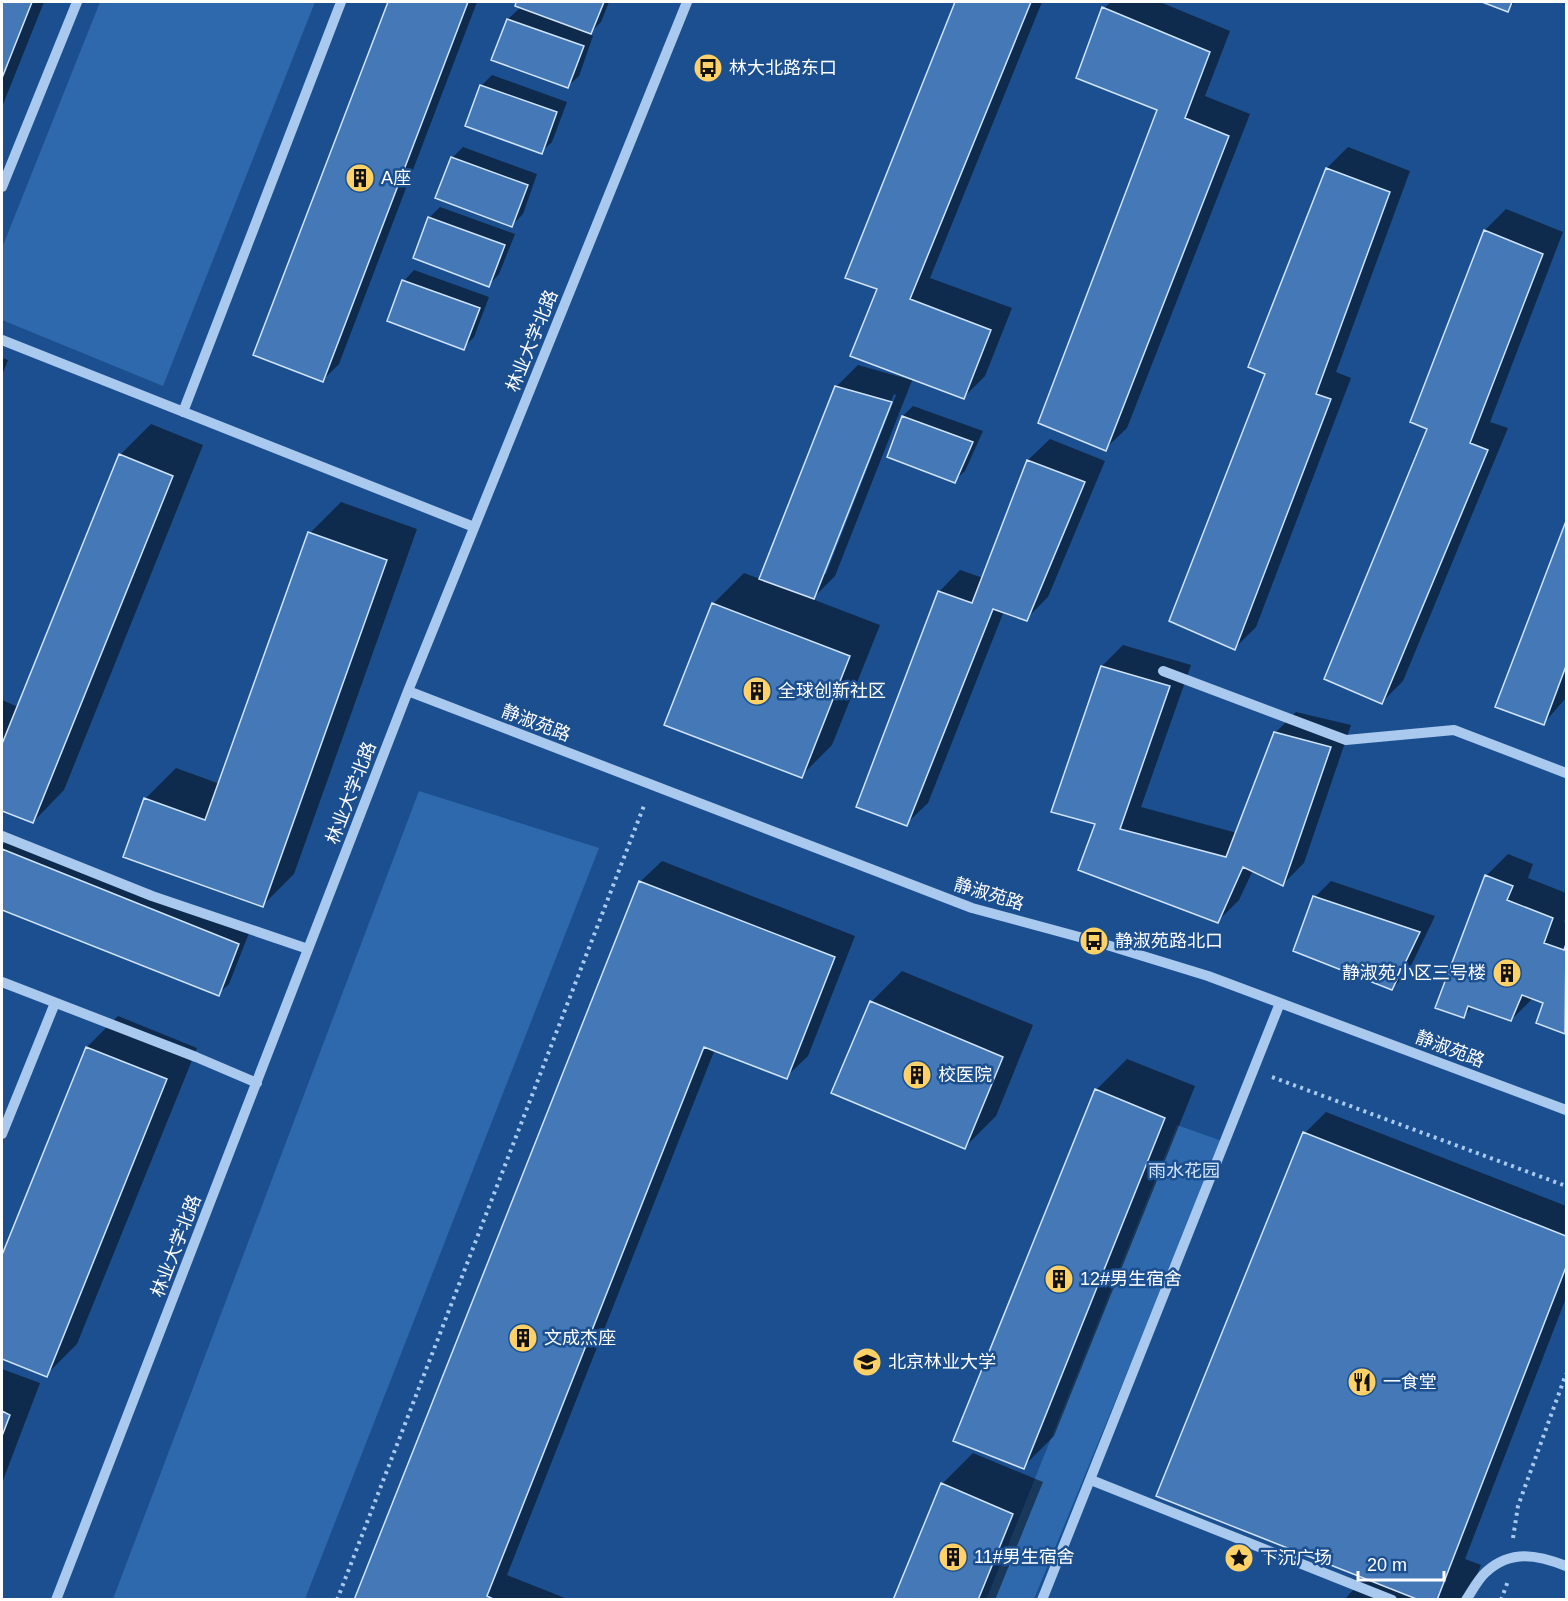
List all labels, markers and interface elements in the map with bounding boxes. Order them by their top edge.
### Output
bus stop icon: 林大北路东口 [692,52,724,84]
place label: 林大北路东口 [729,58,837,78]
building icon: A座 [344,162,376,194]
place label: A座 [381,168,411,188]
street label: 林业大学北路 [502,287,562,395]
building icon: 全球创新社区 [741,675,773,707]
place label: 全球创新社区 [778,681,886,701]
street label: 静淑苑路 [499,701,573,745]
street label: 林业大学北路 [322,739,380,847]
street label: 静淑苑路 [952,874,1026,914]
bus stop icon: 静淑苑路北口 [1078,925,1110,957]
place label: 静淑苑路北口 [1115,931,1223,951]
building icon: 静淑苑小区三号楼 [1491,957,1523,989]
place label: 静淑苑小区三号楼 [1342,963,1486,983]
street label: 静淑苑路 [1413,1027,1487,1071]
building icon: 校医院 [901,1059,933,1091]
place label: 校医院 [938,1065,992,1085]
park label: 雨水花园 [1148,1161,1220,1181]
street label: 林业大学北路 [147,1192,205,1300]
building icon: 12#男生宿舍 [1043,1263,1075,1295]
place label: 12#男生宿舍 [1080,1269,1182,1289]
building icon: 文成杰座 [507,1322,539,1354]
place label: 文成杰座 [544,1328,616,1348]
school or university icon: 北京林业大学 [851,1346,883,1378]
place label: 北京林业大学 [888,1352,996,1372]
restaurant icon: 一食堂 [1346,1366,1378,1398]
place label: 一食堂 [1383,1372,1437,1392]
building icon: 11#男生宿舍 [937,1541,969,1573]
place icon: 下沉广场 [1223,1542,1255,1574]
scale bar [1358,1544,1444,1582]
place label: 11#男生宿舍 [974,1547,1075,1567]
place label: 下沉广场 [1260,1548,1332,1568]
text: 20 m [1367,1555,1407,1575]

